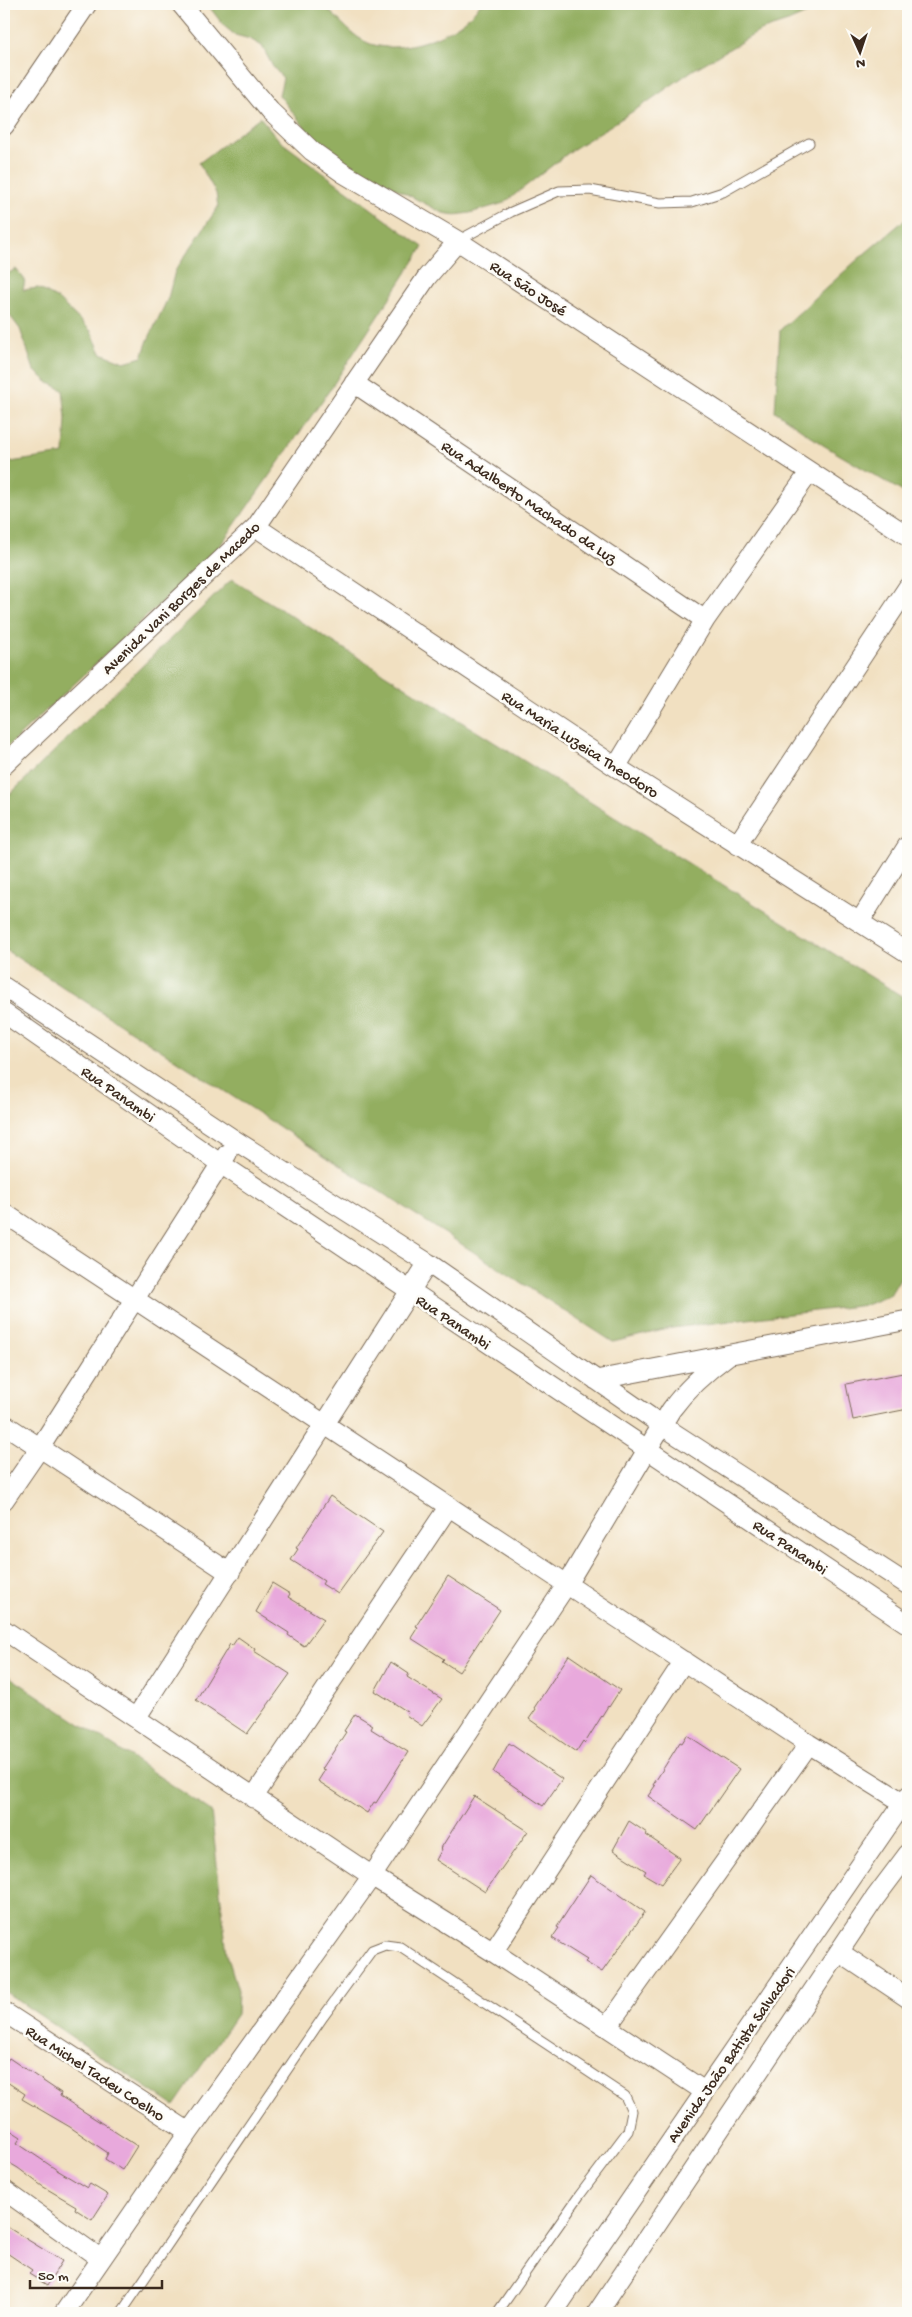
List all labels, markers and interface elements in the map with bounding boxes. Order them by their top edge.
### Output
north arrow [834,28,884,78]
text: N [856,54,866,71]
street label: Rua São José [485,258,570,322]
street label: Rua Adalberto Machado da Luz [437,438,620,570]
street label: Avenida Vani Borges de Macedo [99,519,265,680]
street label: Rua Maria Luzeica Theodoro [497,688,661,804]
street label: Rua Panambi [76,1063,158,1128]
street label: Rua Panambi [411,1292,493,1356]
street label: Rua Panambi [748,1517,830,1581]
street label: Avenida João Batista Salvadori [665,1964,801,2148]
street label: Rua Michel Tadeu Coelho [21,2023,167,2127]
scale bar [30,2257,162,2289]
text: 50 m [38,2268,69,2286]

